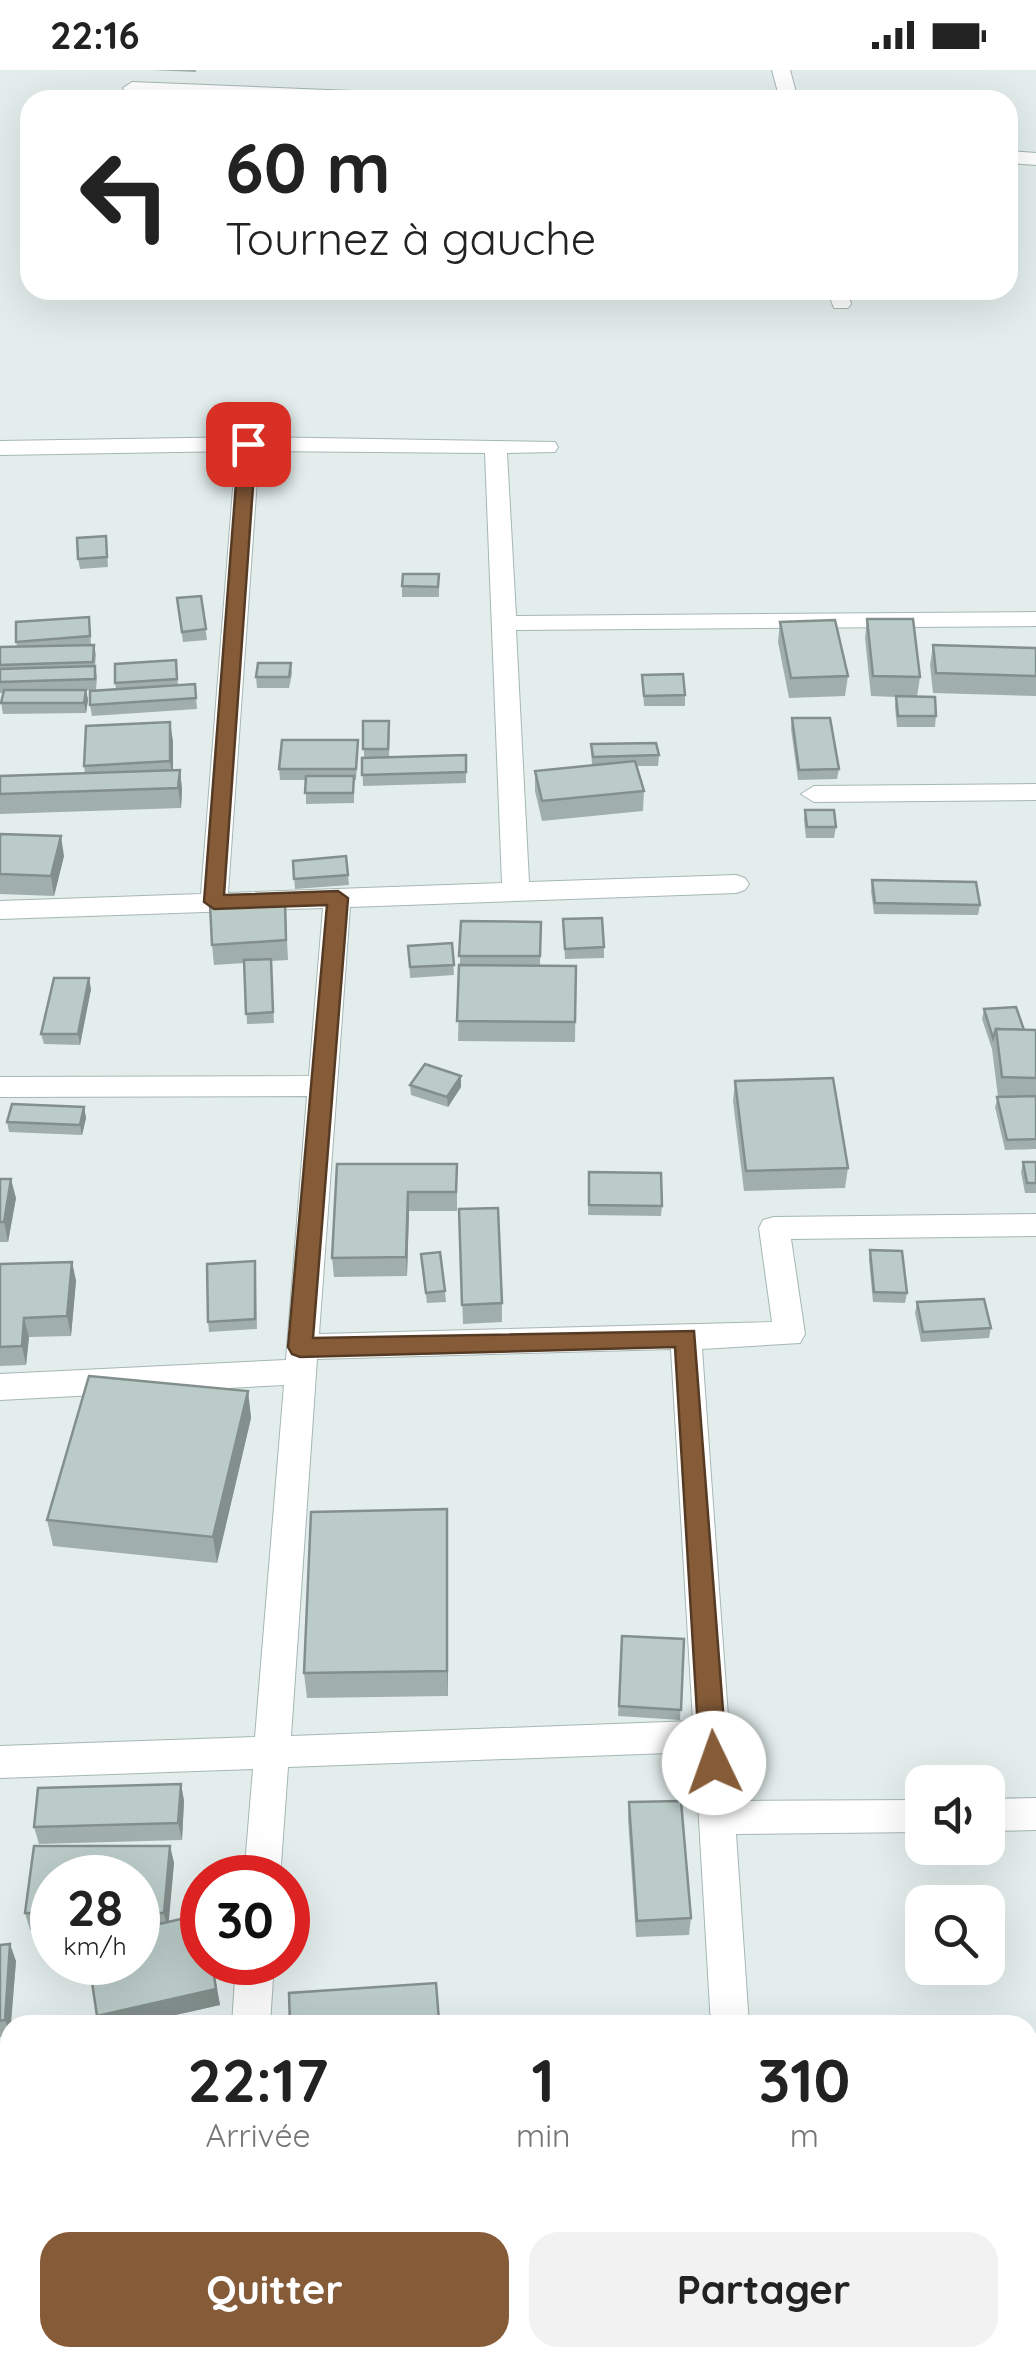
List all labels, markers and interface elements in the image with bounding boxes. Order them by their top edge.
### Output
text: 22:16 [50,11,139,59]
text: 60 m [225,123,391,211]
icon: left [60,130,190,260]
text: Tournez à gauche [225,210,596,266]
pin [206,402,291,487]
icon: arrive [221,417,276,472]
position arrow [662,1711,766,1815]
map controls [905,1765,1005,1985]
button: sound [905,1765,1005,1865]
speed limit sign: 30 [180,1855,310,1985]
text: 28 [67,1876,123,1939]
button: search [905,1885,1005,1985]
text: km/h [63,1930,127,1961]
text: 22:17 [188,2042,328,2117]
text: 1 [532,2042,555,2117]
text: 310 [758,2042,850,2117]
text: Arrivée [205,2115,311,2155]
text: min [516,2115,571,2155]
text: m [790,2115,819,2155]
button: Quitter [40,2232,509,2347]
button: Partager [529,2232,998,2347]

